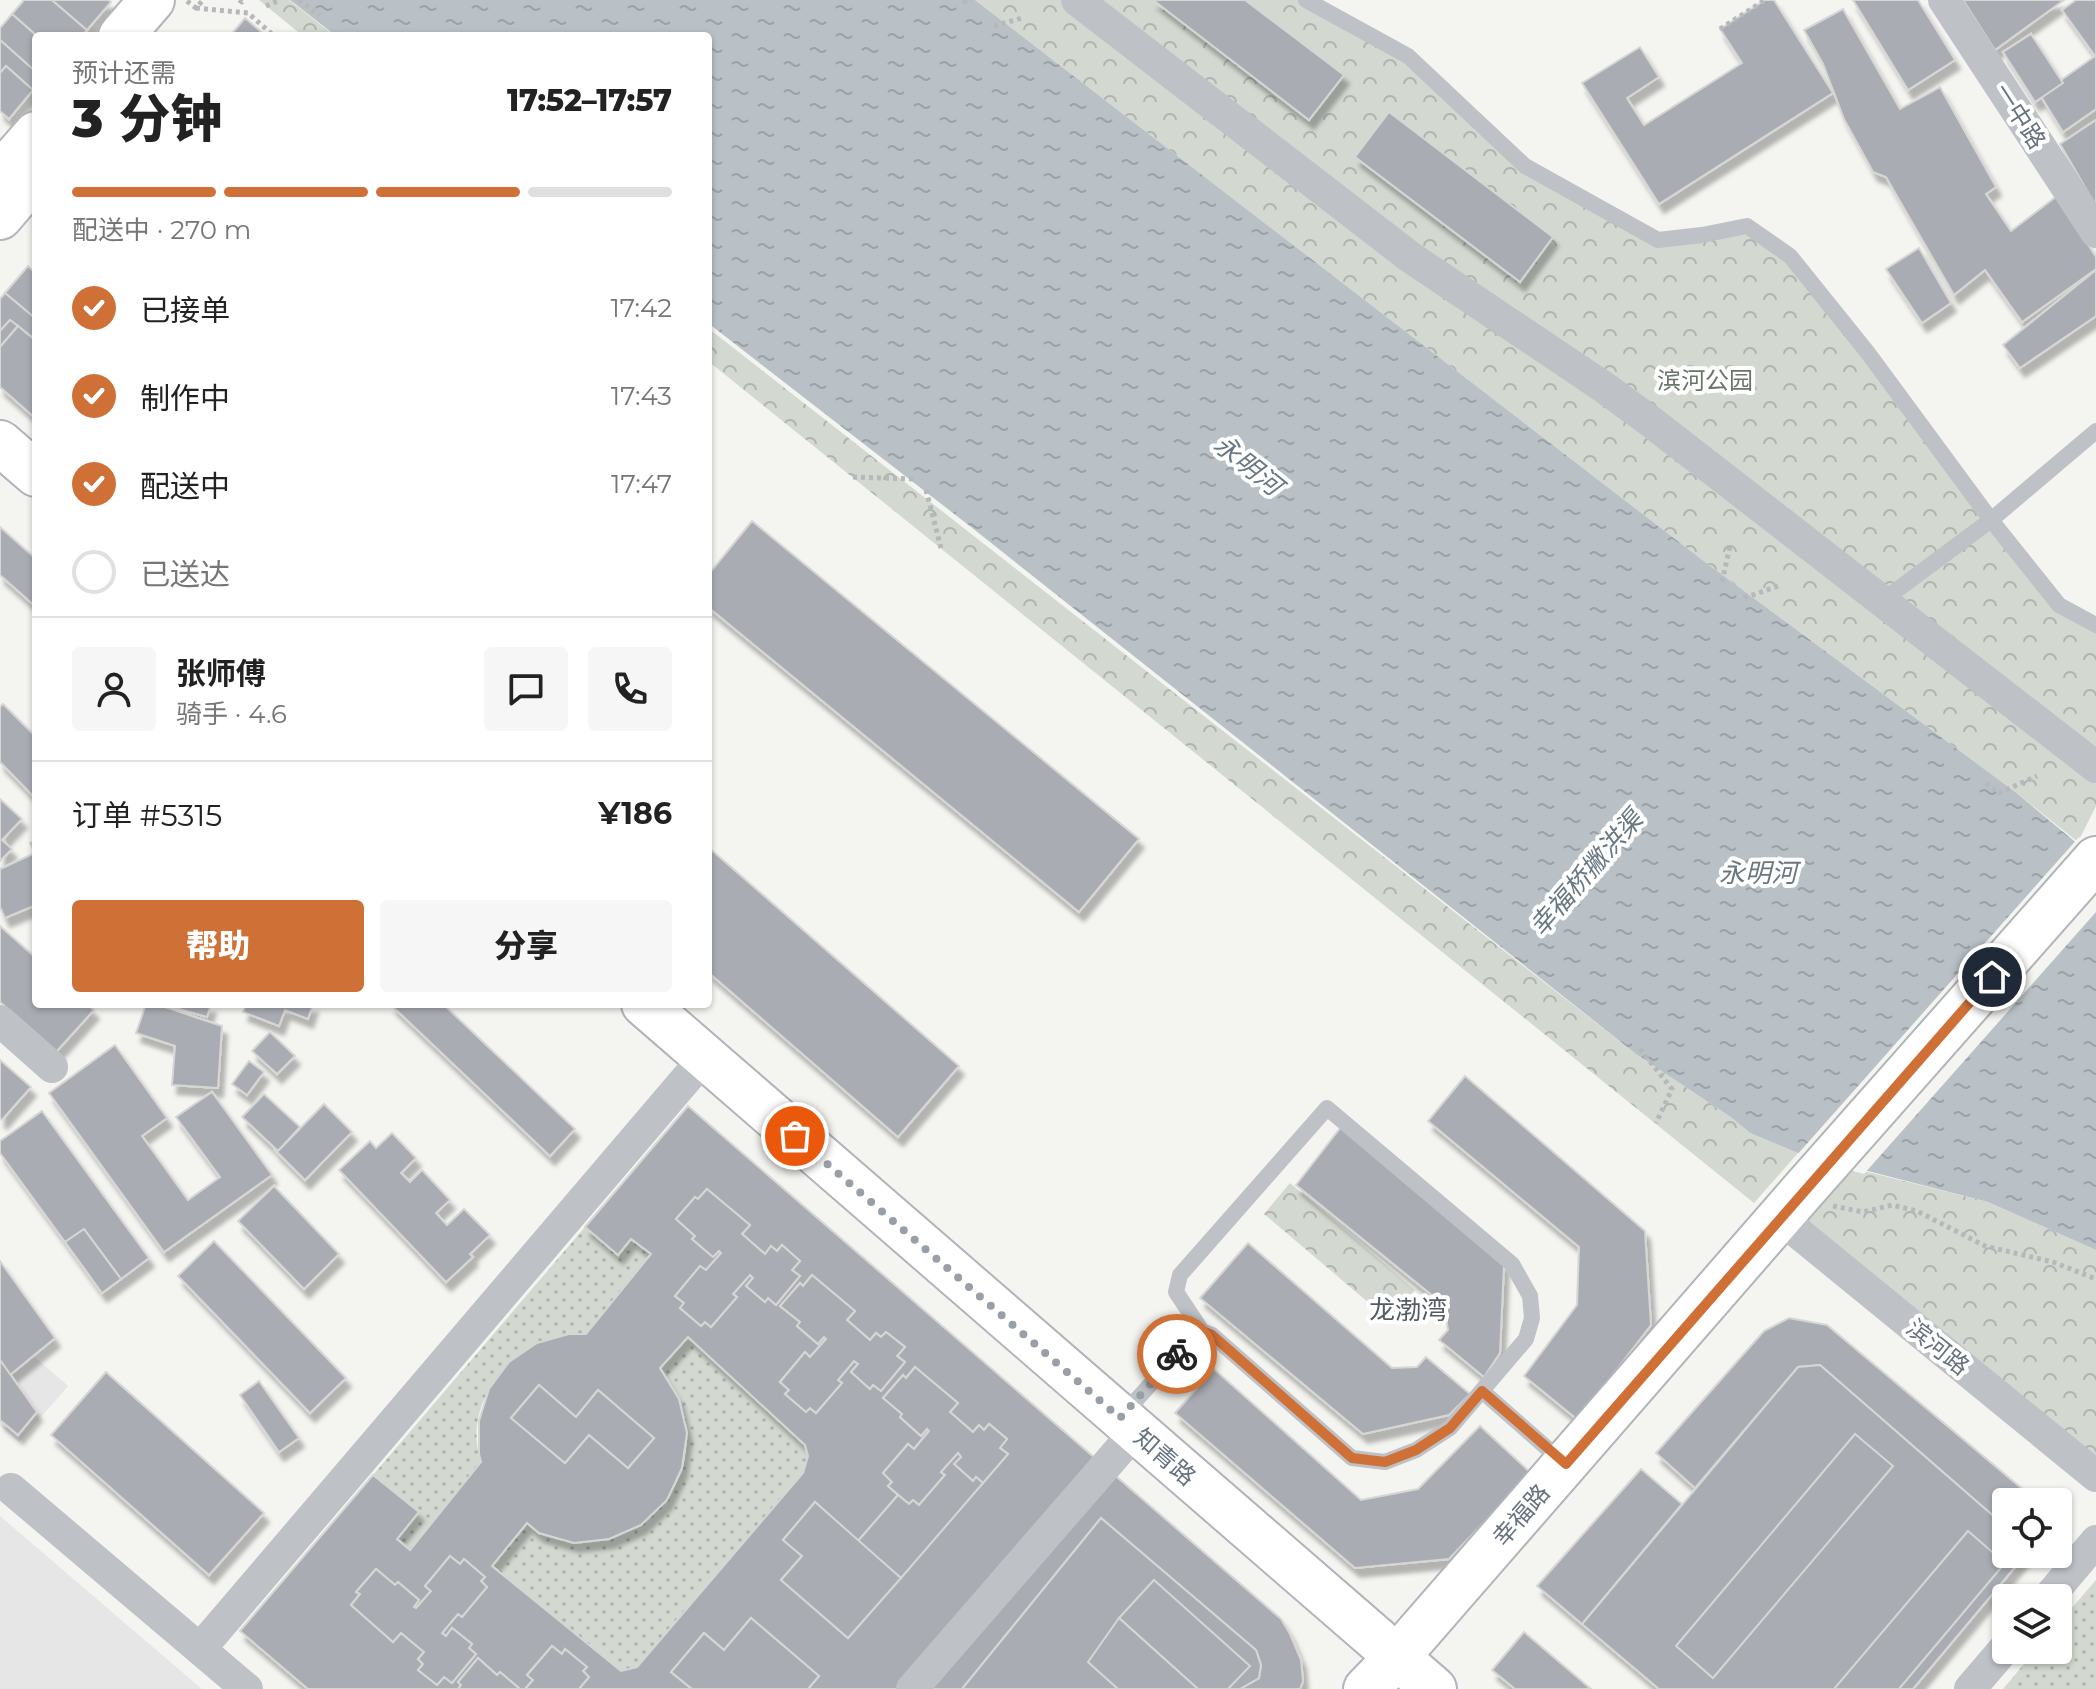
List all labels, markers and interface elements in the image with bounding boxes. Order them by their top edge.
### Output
text: 预计还需 [72,57,176,89]
street label: 一中路 [1988,78,2052,154]
text: 17:52–17:57 [507,82,672,119]
text: 3 分钟 [72,87,223,150]
text: 配送中 · 270 m [72,214,251,246]
icon: check [72,286,116,330]
text: 已接单 [140,292,230,329]
text: 17:42 [610,292,672,324]
park label: 滨河公园 [1657,366,1753,395]
icon: check [72,374,116,418]
text: 制作中 [140,380,230,417]
text: 17:43 [611,380,672,412]
water label: 永明河 [1208,428,1292,505]
icon: check [72,462,116,506]
text: 配送中 [140,468,230,505]
text: 17:47 [611,468,672,500]
text: 已送达 [140,556,230,593]
button: person [72,647,156,731]
button: chat [484,647,568,731]
button: phone [588,647,672,731]
text: 张师傅 [176,655,266,692]
text: 骑手 · 4.6 [176,698,287,730]
text: ¥186 [598,795,672,832]
text: 订单 #5315 [72,797,222,834]
water label: 幸福桥撇洪渠 [1523,801,1652,942]
water label: 永明河 [1719,857,1802,889]
button: 帮助 [72,900,364,992]
button: 分享 [380,900,672,992]
pin [1958,943,2026,1011]
icon: home [1970,955,2014,999]
pin [761,1102,829,1170]
icon: bag [773,1114,817,1158]
district label: 龙渤湾 [1369,1294,1447,1326]
street label: 滨河路 [1901,1313,1975,1381]
courier [1137,1314,1217,1394]
icon: bike [1155,1332,1199,1376]
street label: 知青路 [1128,1422,1202,1492]
street label: 幸福路 [1486,1478,1556,1552]
map controls [1992,1488,2072,1664]
button: locate [1992,1488,2072,1568]
button: layers [1992,1584,2072,1664]

